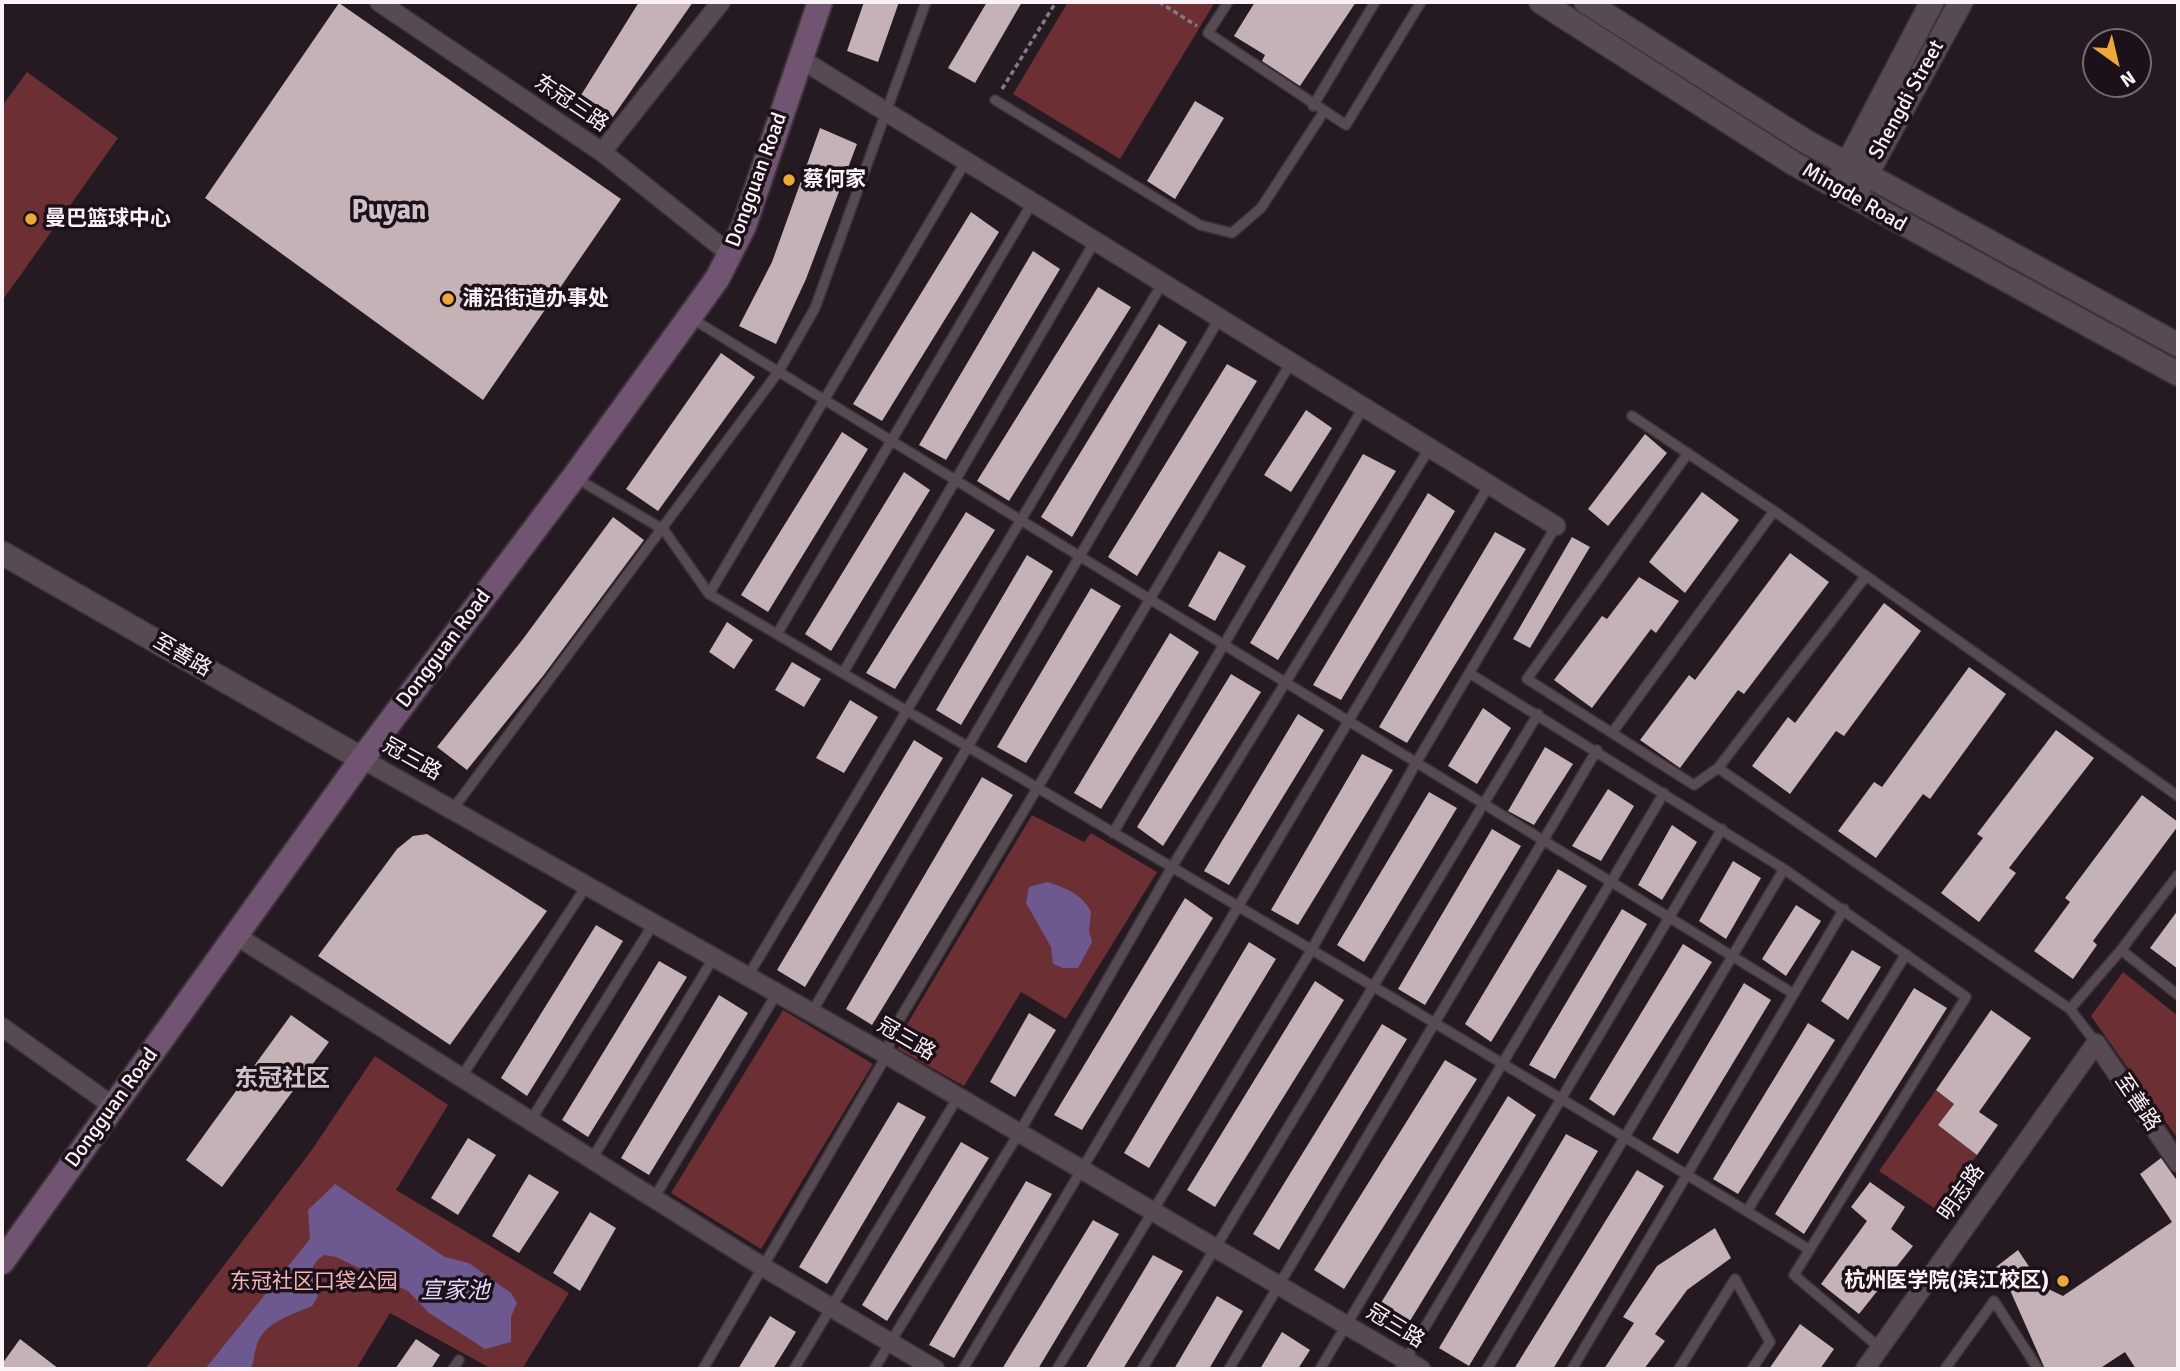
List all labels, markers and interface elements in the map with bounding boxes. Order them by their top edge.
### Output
north arrow [2082,28,2152,98]
street label: Shengdi Street [1864,36,1950,164]
text: N [2115,65,2140,92]
street label: 东冠三路 [529,70,613,138]
street label: Dongguan Road [721,109,793,251]
street label: Mingde Road [1797,158,1911,238]
place label: 蔡何家 [803,167,866,193]
marker: 蔡何家 [781,172,797,188]
district label: Puyan [352,195,426,229]
place label: 曼巴篮球中心 [45,206,171,232]
marker: 曼巴篮球中心 [23,211,39,227]
place label: 浦沿街道办事处 [462,286,609,312]
marker: 浦沿街道办事处 [440,291,456,307]
street label: Dongguan Road [391,585,497,713]
street label: 至善路 [148,629,216,683]
street label: 冠三路 [378,734,446,786]
street label: 冠三路 [872,1013,940,1067]
street label: Dongguan Road [60,1043,164,1173]
district label: 东冠社区 [234,1066,330,1094]
street label: 至善路 [2109,1070,2165,1136]
street label: 明志路 [1934,1160,1990,1226]
place label: 杭州医学院(滨江校区) [1844,1268,2049,1294]
park label: 东冠社区口袋公园 [230,1269,398,1295]
marker: 杭州医学院(滨江校区) [2055,1273,2071,1289]
water label: 宣家池 [421,1278,489,1306]
street label: 冠三路 [1362,1300,1428,1354]

